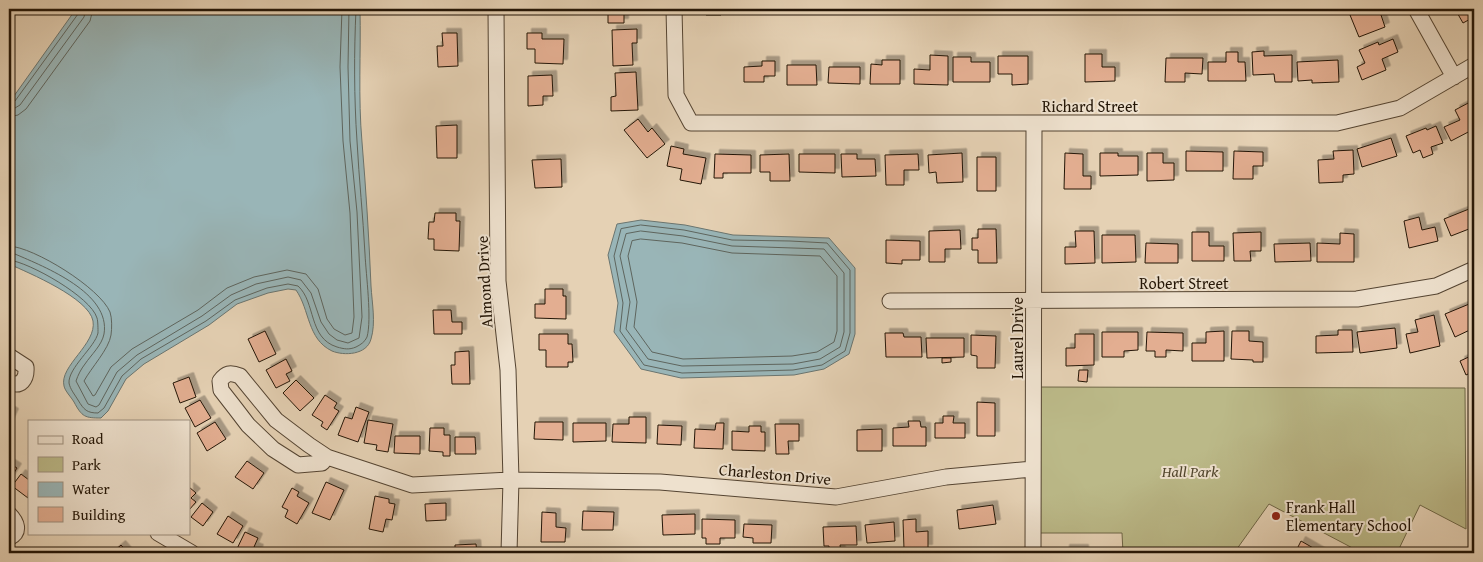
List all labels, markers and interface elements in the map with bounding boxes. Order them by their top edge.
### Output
street label: Richard Street [1042,94,1138,118]
street label: Almond Drive [470,235,498,329]
street label: Robert Street [1139,271,1229,295]
street label: Laurel Drive [1005,297,1029,379]
legend [28,420,190,534]
text: Road [72,428,103,449]
text: Park [72,454,101,475]
street label: Charleston Drive [718,457,832,491]
park label: Hall Park [1161,459,1219,483]
text: Water [72,478,110,499]
place label: Frank Hall Elementary School [1286,495,1412,537]
text: Building [72,504,126,525]
marker: Frank Hall Elementary School [1270,510,1282,522]

